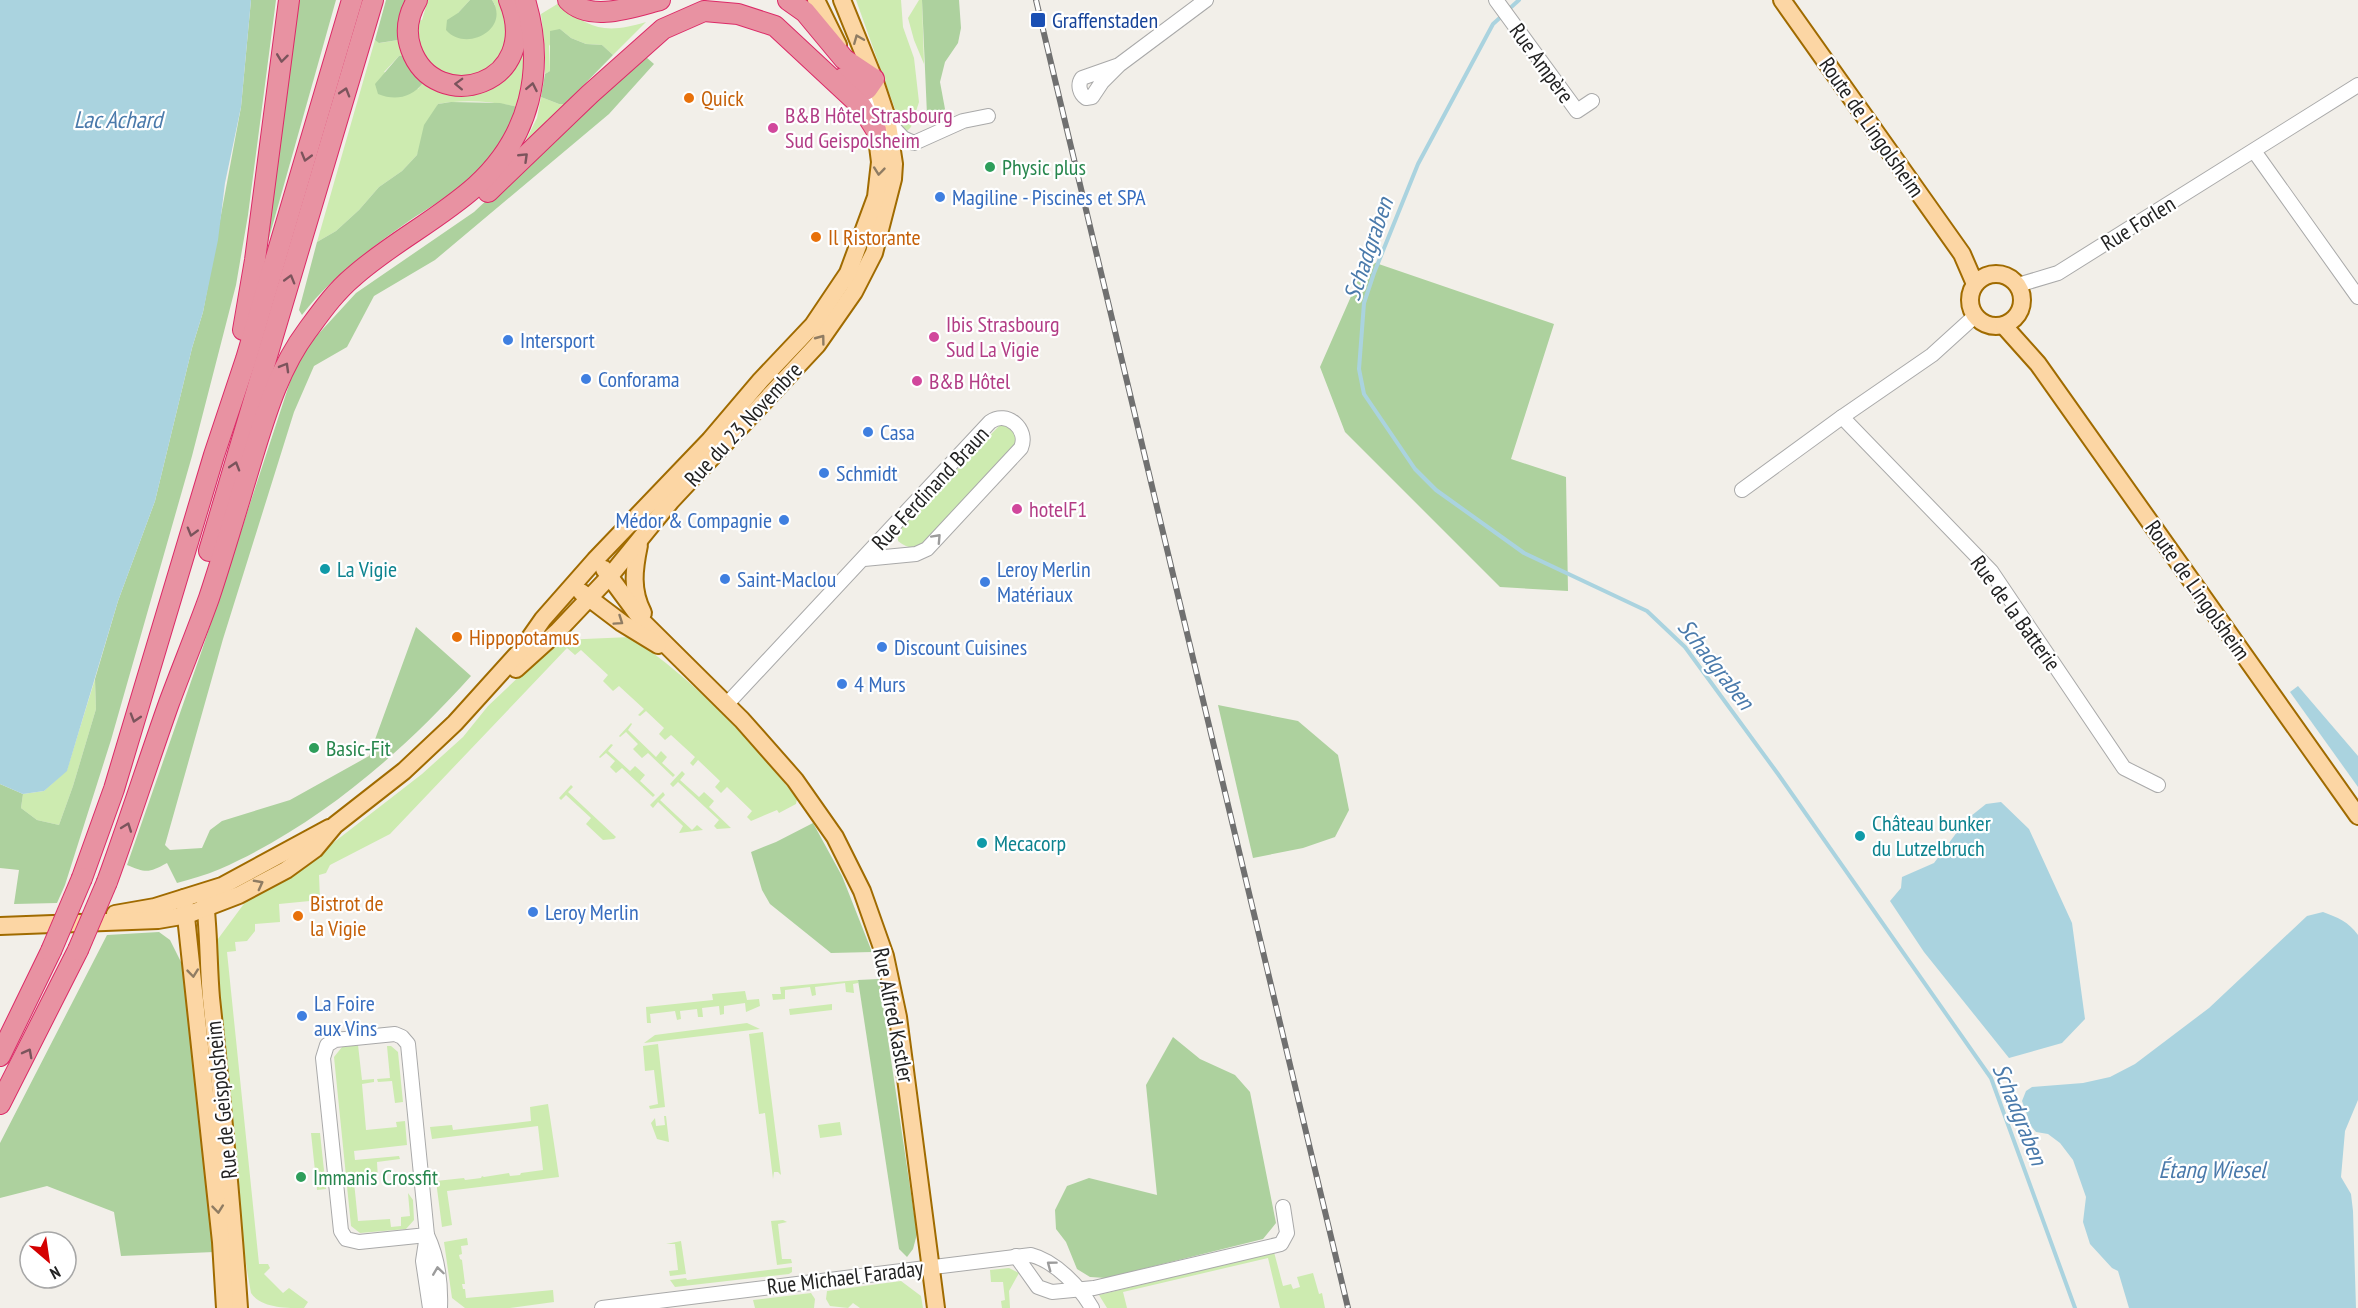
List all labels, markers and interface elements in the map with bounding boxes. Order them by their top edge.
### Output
place label: Graffenstaden [1052,6,1158,34]
marker: Graffenstaden [1029,11,1047,29]
street label: Rue Ampère [1504,18,1580,108]
one-way arrow [853,35,865,46]
street label: Route de Lingolsheim [1813,52,1931,202]
one-way arrow [276,53,289,63]
one-way arrow [455,78,464,91]
one-way arrow [525,82,538,92]
place label: Quick [701,84,744,112]
one-way arrow [338,87,350,98]
marker: Quick [682,91,696,105]
place label: B&B Hôtel Strasbourg Sud Geispolsheim [785,101,953,154]
water label: Lac Achard [74,104,166,135]
marker: B&B Hôtel Strasbourg Sud Geispolsheim [766,121,780,135]
one-way arrow [301,151,313,162]
place label: Physic plus [1002,153,1086,181]
one-way arrow [516,154,527,165]
marker: Physic plus [983,160,997,174]
one-way arrow [873,167,886,176]
place label: Magiline - Piscines et SPA [952,183,1146,211]
street label: Rue Forlen [2096,189,2180,257]
marker: Magiline - Piscines et SPA [933,190,947,204]
water label: Schadgraben [1336,192,1401,305]
place label: Il Ristorante [828,223,921,251]
marker: Il Ristorante [809,230,823,244]
one-way arrow [283,274,295,285]
place label: Ibis Strasbourg Sud La Vigie [946,310,1059,363]
place label: Intersport [520,326,595,354]
marker: Ibis Strasbourg Sud La Vigie [927,330,941,344]
marker: Intersport [501,333,515,347]
one-way arrow [814,335,825,346]
street label: Rue du 23 Novembre [678,356,808,492]
one-way arrow [278,362,290,373]
place label: Conforama [598,365,680,393]
place label: B&B Hôtel [929,367,1011,395]
marker: Conforama [579,372,593,386]
marker: B&B Hôtel [910,374,924,388]
place label: Casa [880,418,915,446]
street label: Rue Ferdinand Braun [866,420,994,556]
marker: Casa [861,425,875,439]
place label: Schmidt [836,459,898,487]
one-way arrow [228,461,240,472]
marker: Schmidt [817,466,831,480]
place label: hotelF1 [1029,495,1087,523]
marker: hotelF1 [1010,502,1024,516]
place label: Médor & Compagnie [615,506,772,534]
marker: Médor & Compagnie [777,513,791,527]
street label: Route de Lingolsheim [2139,515,2257,665]
one-way arrow [187,526,199,537]
one-way arrow [930,534,941,545]
street label: Rue de la Batterie [1965,550,2067,676]
place label: La Vigie [337,555,397,583]
place label: Leroy Merlin Matériaux [997,555,1091,608]
marker: La Vigie [318,562,332,576]
place label: Saint-Maclou [737,565,836,593]
marker: Saint-Maclou [718,572,732,586]
marker: Leroy Merlin Matériaux [978,575,992,589]
water label: Schadgraben [1671,612,1762,717]
one-way arrow [613,614,624,625]
place label: Hippopotamus [469,623,579,651]
marker: Hippopotamus [450,630,464,644]
place label: Discount Cuisines [894,633,1027,661]
marker: Discount Cuisines [875,640,889,654]
place label: 4 Murs [854,670,906,698]
marker: 4 Murs [835,677,849,691]
one-way arrow [130,712,143,723]
place label: Basic-Fit [326,734,391,762]
marker: Basic-Fit [307,741,321,755]
place label: Château bunker du Lutzelbruch [1872,809,1991,862]
one-way arrow [120,822,133,832]
place label: Mecacorp [994,829,1066,857]
marker: Château bunker du Lutzelbruch [1853,829,1867,843]
marker: Mecacorp [975,836,989,850]
one-way arrow [253,880,264,891]
place label: Bistrot de la Vigie [310,889,383,942]
place label: Leroy Merlin [545,898,639,926]
marker: Leroy Merlin [526,905,540,919]
marker: Bistrot de la Vigie [291,909,305,923]
street label: Rue Alfred Kastler [867,945,921,1085]
one-way arrow [187,969,199,978]
place label: La Foire aux Vins [314,989,377,1042]
marker: La Foire aux Vins [295,1009,309,1023]
street label: Rue de Geispolsheim [199,1020,243,1180]
one-way arrow [21,1048,32,1059]
water label: Schadgraben [1986,1059,2055,1171]
water label: Étang Wiesel [2159,1154,2268,1185]
place label: Immanis Crossfit [313,1163,438,1191]
marker: Immanis Crossfit [294,1170,308,1184]
one-way arrow [211,1204,223,1213]
north arrow [18,1230,78,1290]
street label: Rue Michael Faraday [765,1253,925,1300]
one-way arrow [1046,1261,1057,1272]
text: N [47,1262,64,1284]
one-way arrow [432,1266,444,1276]

